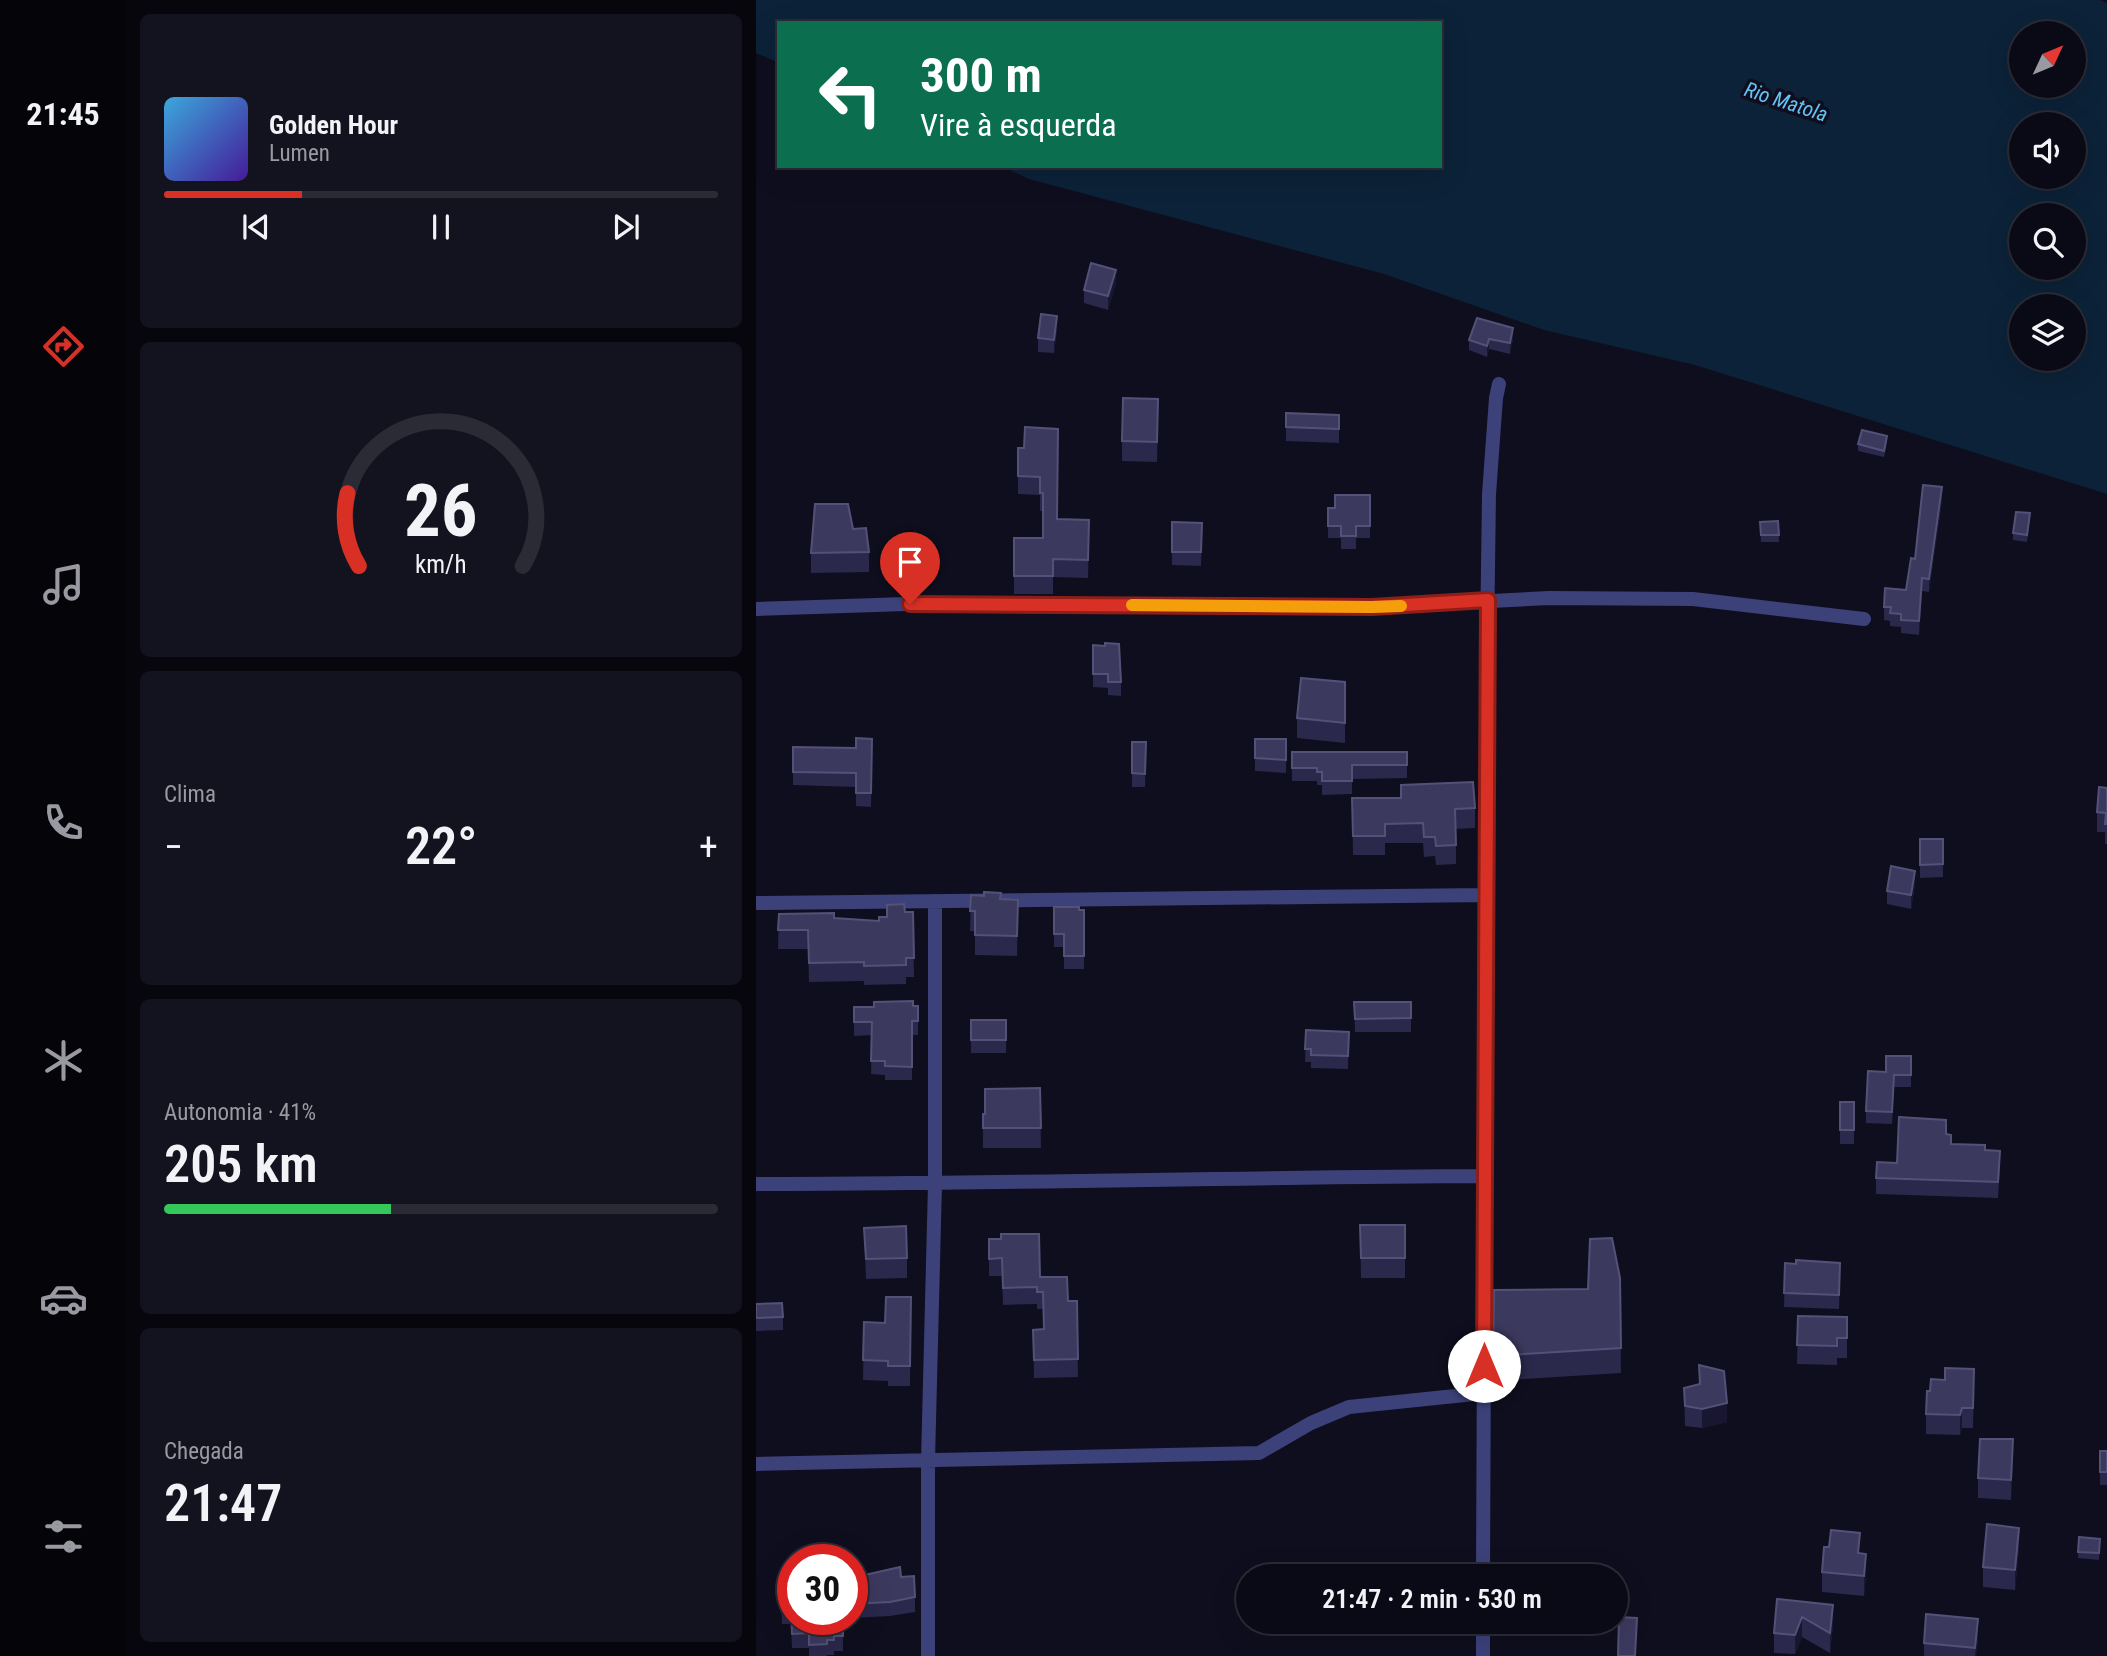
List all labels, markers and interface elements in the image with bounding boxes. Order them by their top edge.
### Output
north arrow [2009,21,2086,98]
map controls [2009,21,2086,371]
text: 300 m [920,47,1042,104]
icon: left [805,49,896,140]
water label: Rio Matola [1741,77,1831,127]
text: 21:45 [26,95,100,133]
text: Vire à esquerda [920,106,1116,144]
text: Golden Hour [269,110,398,140]
button: sound [2009,112,2086,189]
text: Lumen [269,140,330,167]
button: search [2009,203,2086,280]
icon: previous [237,208,275,246]
icon: pause [422,208,460,246]
icon: next [607,208,645,246]
button: layers [2009,294,2086,371]
icon: directions [39,322,88,371]
text: 26 [404,468,478,554]
pin [880,532,940,604]
icon: arrive [891,543,929,581]
text: km/h [415,549,467,578]
icon: music [39,560,88,609]
text: Clima [164,781,216,808]
icon: phone [39,798,88,847]
text: 22° [405,816,477,877]
text: − [164,825,183,869]
text: + [699,825,718,869]
icon: climate [39,1036,88,1085]
text: Autonomia · 41% [164,1099,316,1126]
text: 205 km [164,1134,318,1195]
icon: car [39,1274,88,1323]
position arrow [1447,1329,1521,1403]
text: Chegada [164,1438,244,1465]
text: 21:47 [164,1473,282,1534]
icon: filters [39,1512,88,1561]
speed limit sign: 30 [777,1544,868,1635]
text: 21:47 · 2 min · 530 m [1322,1584,1542,1614]

